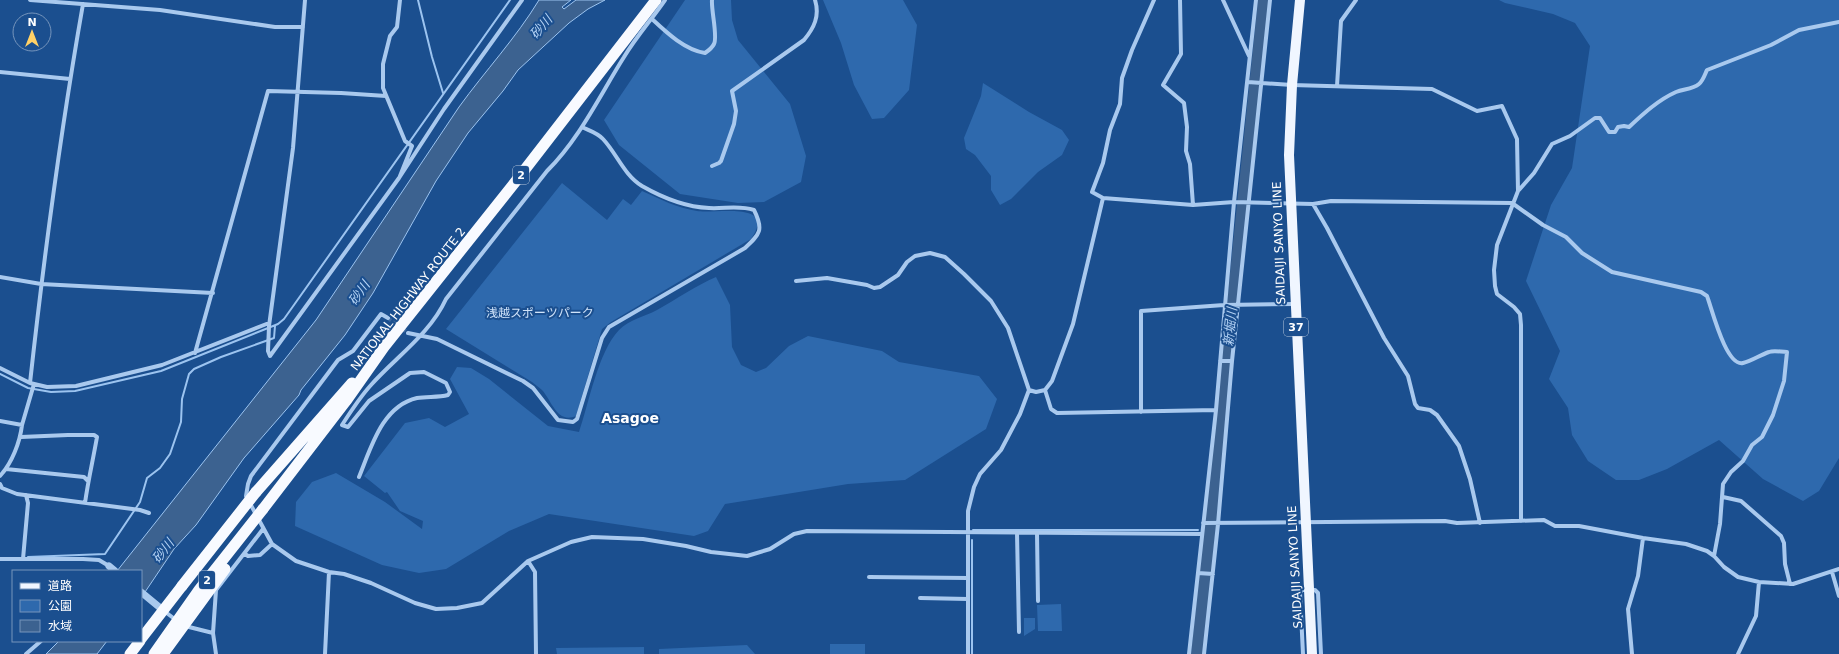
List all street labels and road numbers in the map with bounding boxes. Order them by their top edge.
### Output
road number: 2 [513,166,529,184]
street label: SAIDAIJI SANYO LINE [1270,181,1288,305]
street label: NATIONAL HIGHWAY ROUTE 2 [348,225,468,373]
road number: 37 [1284,318,1308,336]
street label: SAIDAIJI SANYO LINE [1285,505,1305,629]
road number: 2 [199,571,215,589]

